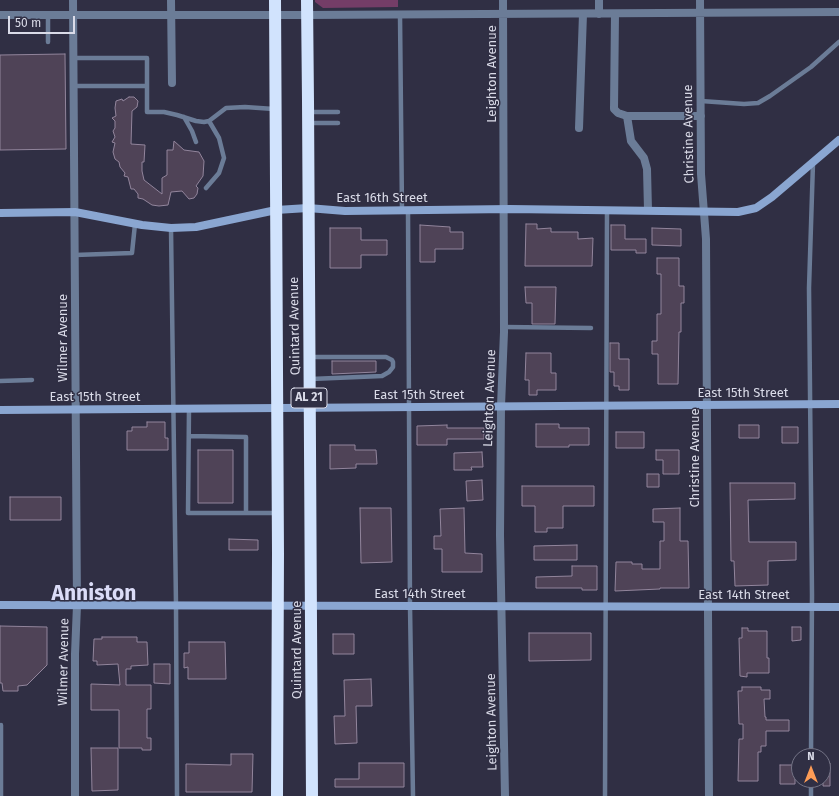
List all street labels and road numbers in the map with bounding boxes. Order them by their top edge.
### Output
street label: Leighton Avenue [484,25,500,123]
street label: Christine Avenue [680,84,698,184]
street label: East 16th Street [336,190,428,206]
street label: Quintard Avenue [286,277,304,375]
street label: Wilmer Avenue [55,294,71,382]
street label: Leighton Avenue [481,349,499,447]
street label: East 15th Street [697,385,789,401]
street label: East 15th Street [373,387,465,403]
road number: AL 21 [291,388,327,408]
street label: East 15th Street [49,389,141,405]
street label: Christine Avenue [687,408,703,508]
street label: East 14th Street [374,586,466,602]
street label: East 14th Street [698,587,790,603]
street label: Quintard Avenue [289,601,305,699]
street label: Wilmer Avenue [55,618,73,706]
street label: Leighton Avenue [483,673,501,771]

